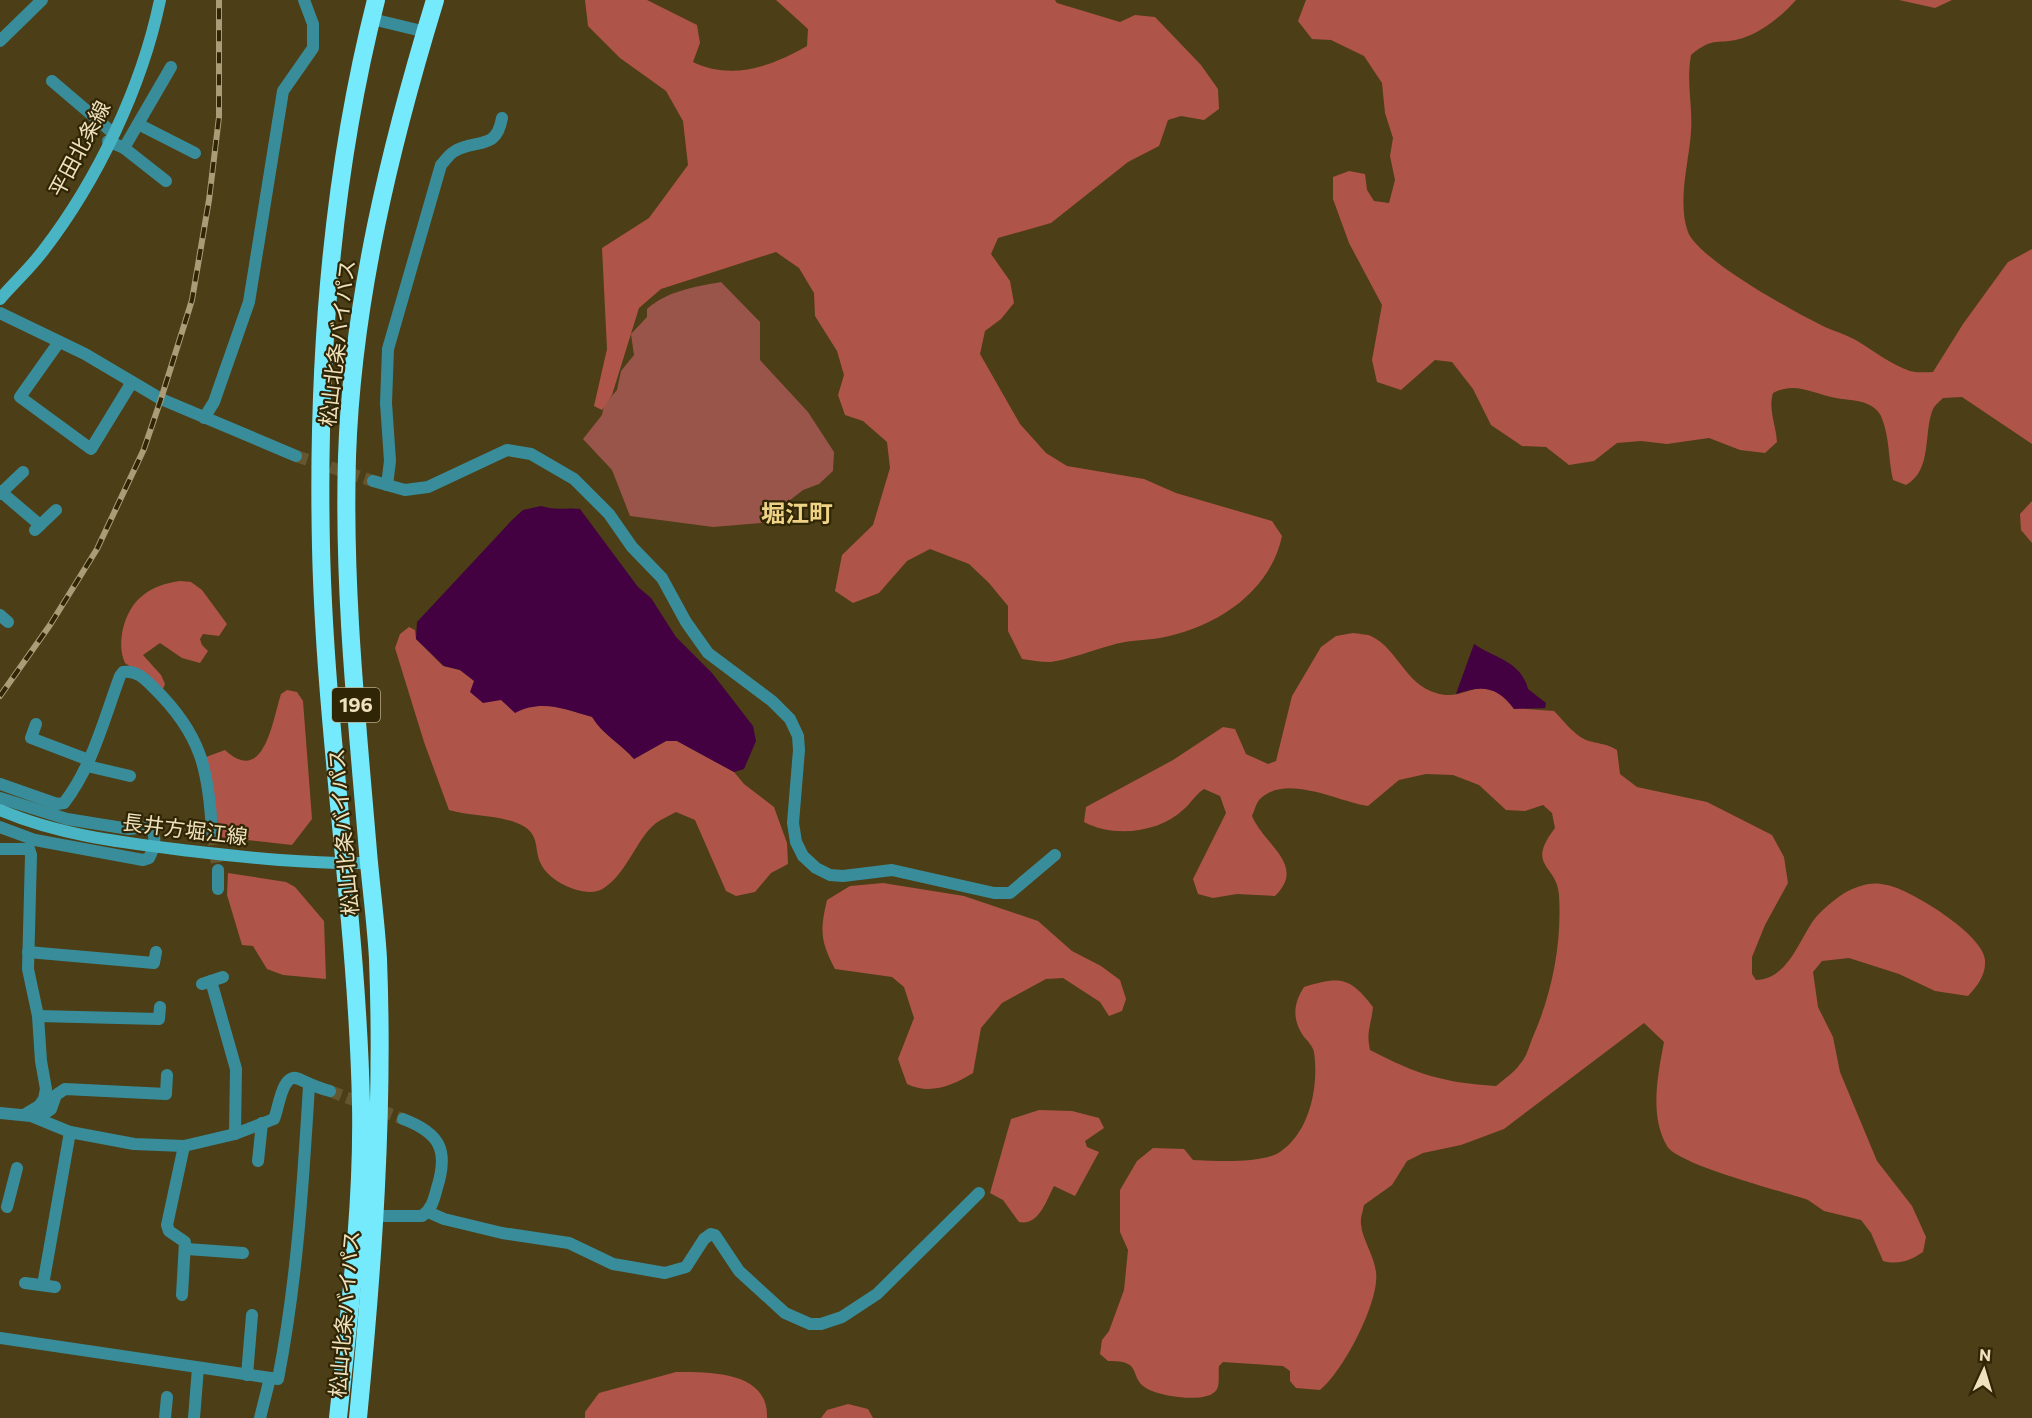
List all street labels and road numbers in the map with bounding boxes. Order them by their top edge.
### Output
street label: 平田北条線 [43,96,114,201]
street label: 松山北条バイパス [314,258,359,428]
road number: 196 [332,688,380,722]
street label: 松山北条バイパス [323,748,362,917]
street label: 長井方堀江線 [121,808,249,849]
street label: 松山北条バイパス [324,1229,363,1398]

